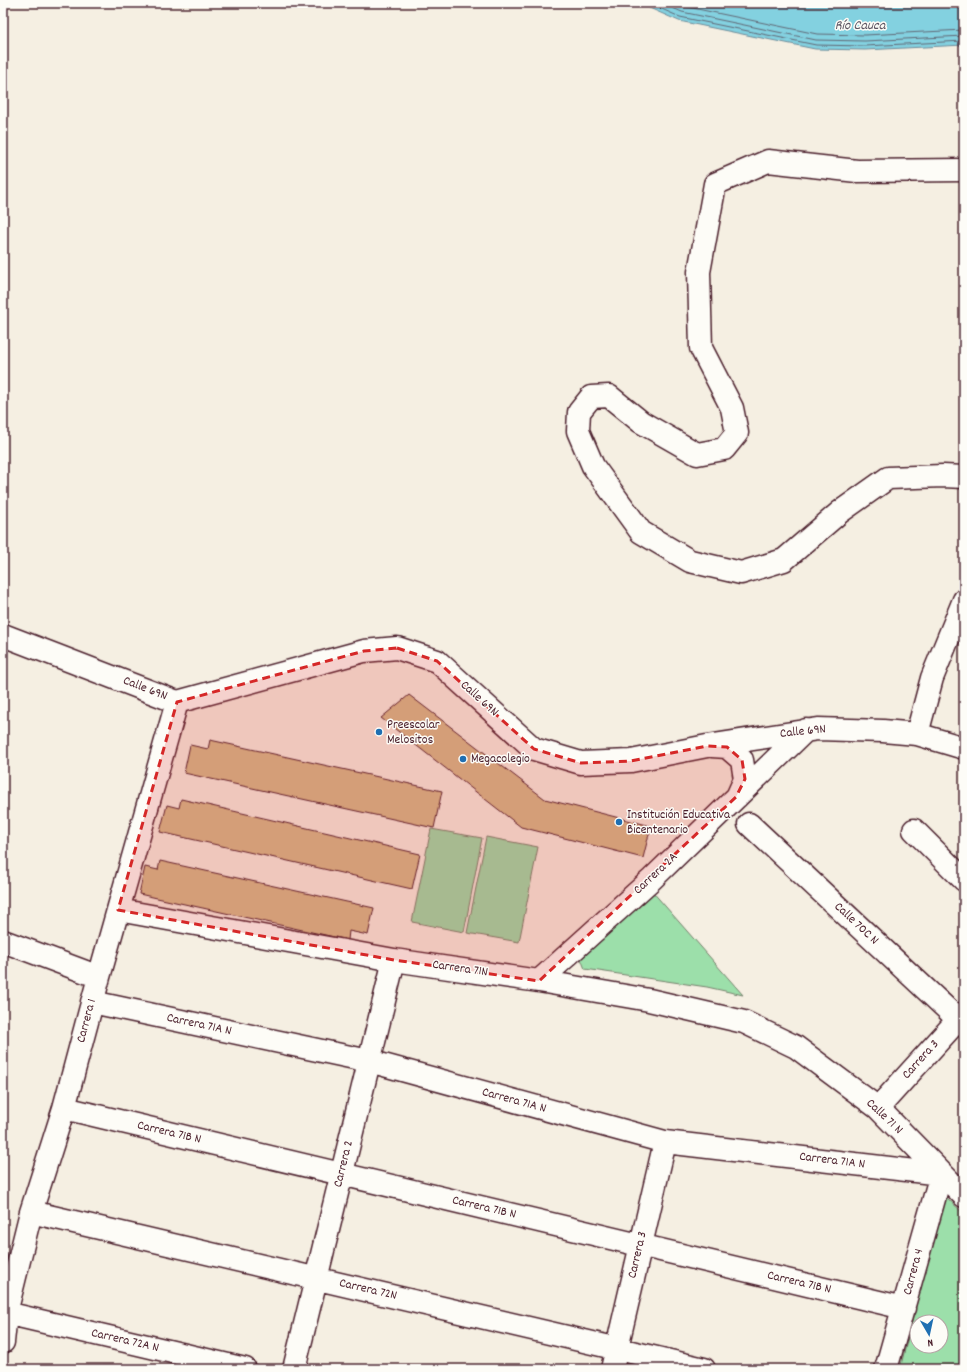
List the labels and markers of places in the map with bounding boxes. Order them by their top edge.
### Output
place label: Preescolar Melositos [387,716,440,750]
marker: Preescolar Melositos [374,727,384,737]
place label: Megacolegio [471,750,530,769]
marker: Megacolegio [458,754,468,764]
place label: Institución Educativa Bicentenario [627,806,731,840]
marker: Institución Educativa Bicentenario [614,817,624,827]

